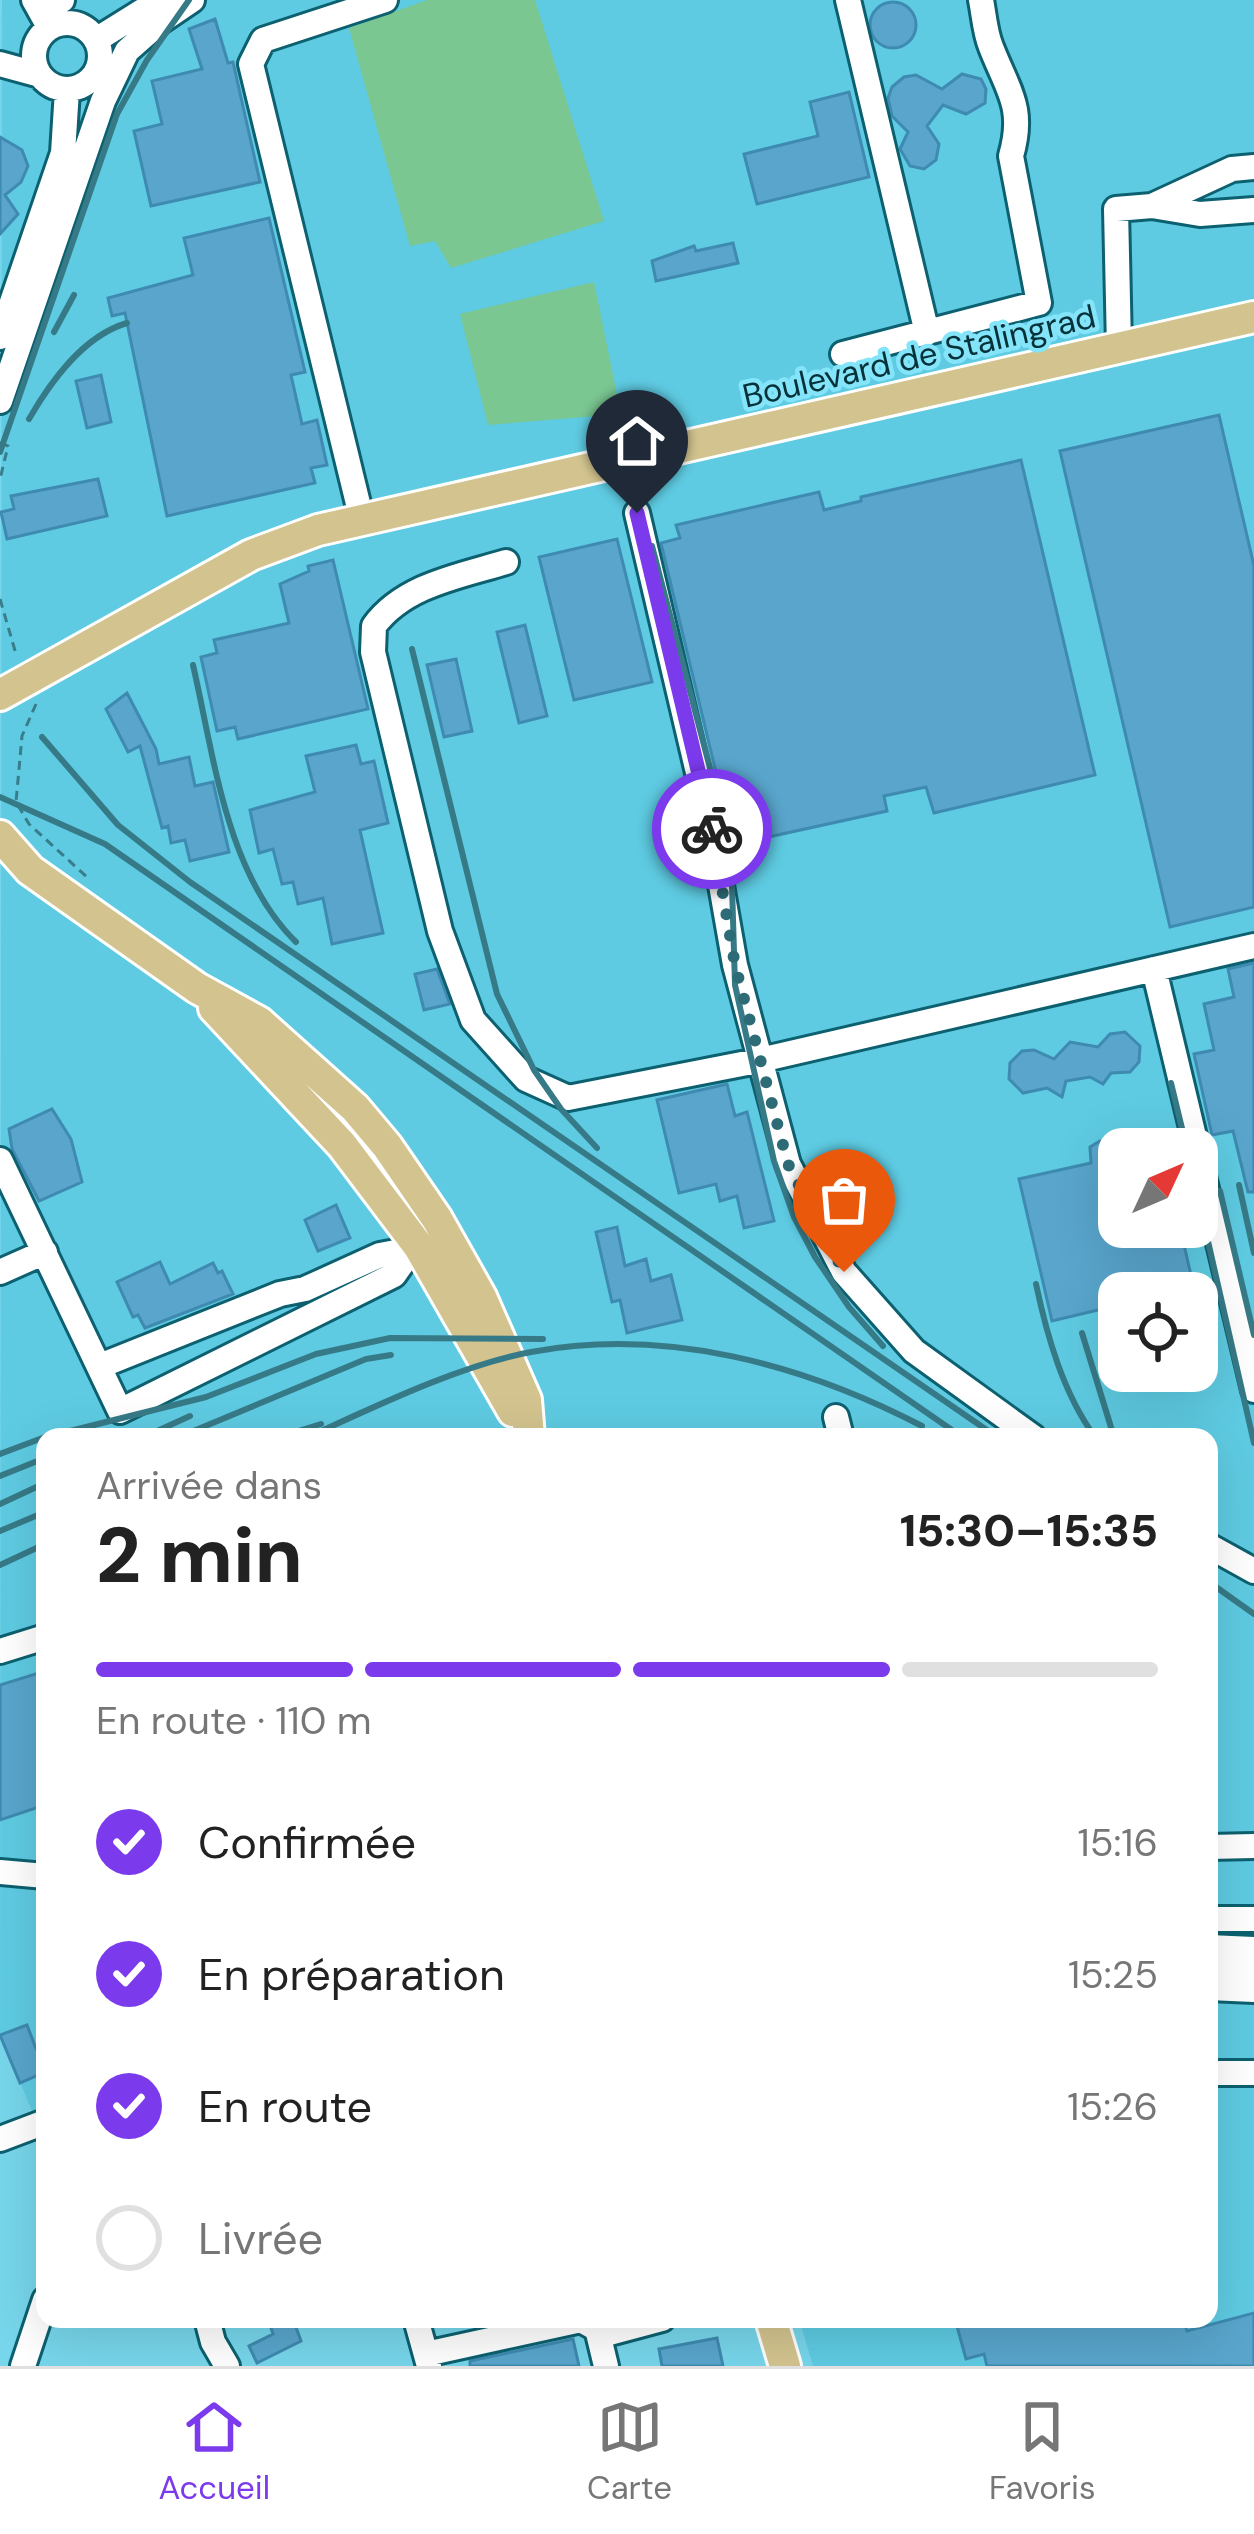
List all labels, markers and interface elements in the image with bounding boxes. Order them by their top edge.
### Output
street label: Boulevard de Stalingrad [738,294,1100,418]
pin [586,390,688,513]
icon: home [604,408,670,474]
courier [652,769,772,889]
icon: bike [679,796,745,862]
north arrow [1098,1128,1218,1248]
map controls [1098,1128,1218,1392]
pin [793,1149,895,1272]
icon: bag [811,1167,877,1233]
button: locate [1098,1272,1218,1392]
text: Arrivée dans [96,1460,322,1511]
text: 15:30–15:35 [900,1501,1158,1560]
text: 2 min [96,1505,303,1606]
text: En route · 110 m [96,1695,371,1746]
icon: check [96,1809,162,1875]
text: Confirmée [198,1813,416,1872]
text: 15:16 [1078,1817,1158,1868]
icon: check [96,1941,162,2007]
text: En préparation [198,1945,505,2004]
text: 15:25 [1068,1949,1158,2000]
icon: check [96,2073,162,2139]
text: En route [198,2077,372,2136]
text: 15:26 [1067,2081,1158,2132]
text: Livrée [198,2209,323,2268]
tab: Accueil [158,2394,270,2509]
tab: Carte [587,2394,672,2509]
tab: Favoris [989,2394,1096,2509]

